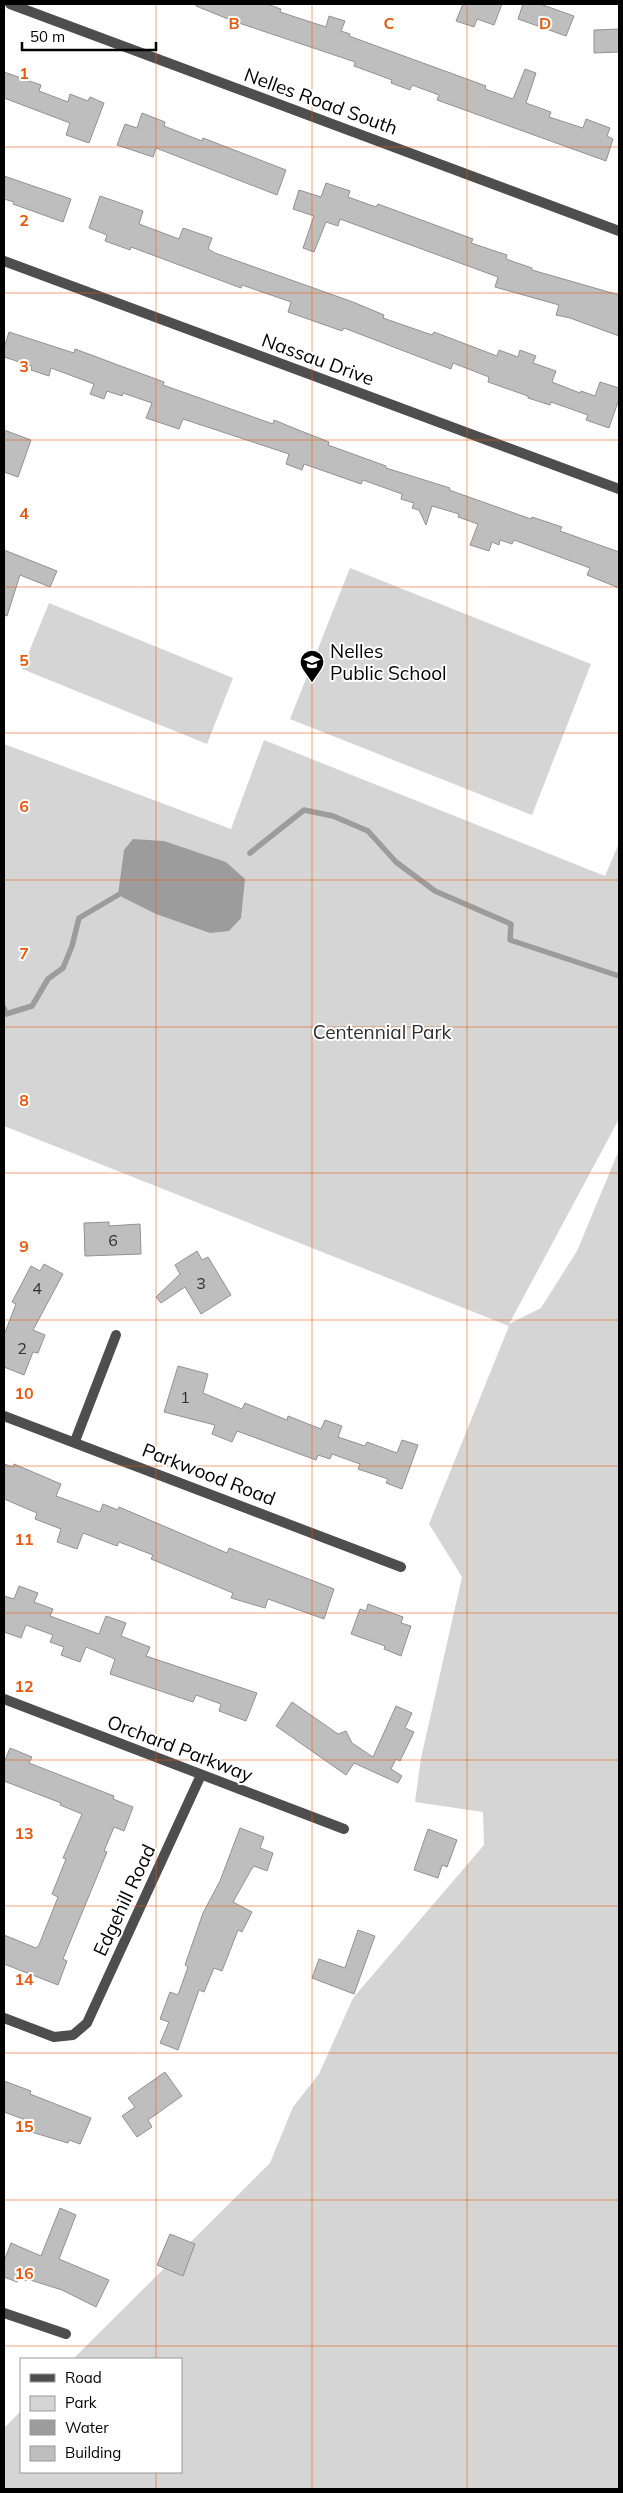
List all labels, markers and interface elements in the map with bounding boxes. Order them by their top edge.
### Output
text: B [228,13,240,33]
text: C [384,13,395,33]
text: D [539,13,551,33]
scale bar [22,20,156,52]
text: 50 m [30,27,65,46]
street label: Nelles Road South [241,62,401,140]
text: 1 [19,63,29,83]
text: 2 [19,210,29,230]
street label: Nassau Drive [259,328,377,390]
text: 3 [19,356,29,376]
text: 4 [19,503,29,523]
place label: Nelles Public School [330,639,447,685]
school or university icon: Nelles Public School [299,649,325,683]
text: 5 [19,650,29,670]
text: 6 [19,796,29,816]
text: 7 [19,943,29,963]
park label: Centennial Park [313,1020,451,1044]
text: 8 [19,1090,29,1110]
house number: 6 [108,1230,118,1250]
text: 9 [19,1236,29,1256]
house number: 3 [196,1273,206,1293]
house number: 4 [32,1278,42,1298]
house number: 2 [17,1338,27,1358]
text: 10 [14,1383,34,1403]
house number: 1 [180,1387,190,1407]
street label: Parkwood Road [139,1438,279,1510]
text: 11 [14,1529,34,1549]
text: 12 [14,1676,34,1696]
street label: Orchard Parkway [104,1709,256,1787]
text: 13 [14,1823,34,1843]
street label: Edgehill Road [88,1840,160,1960]
text: 14 [14,1969,34,1989]
text: 15 [14,2116,34,2136]
text: 16 [14,2263,34,2283]
legend [20,2358,182,2473]
text: Road [65,2368,102,2387]
text: Park [65,2393,97,2412]
text: Water [65,2418,109,2437]
text: Building [65,2443,121,2462]

